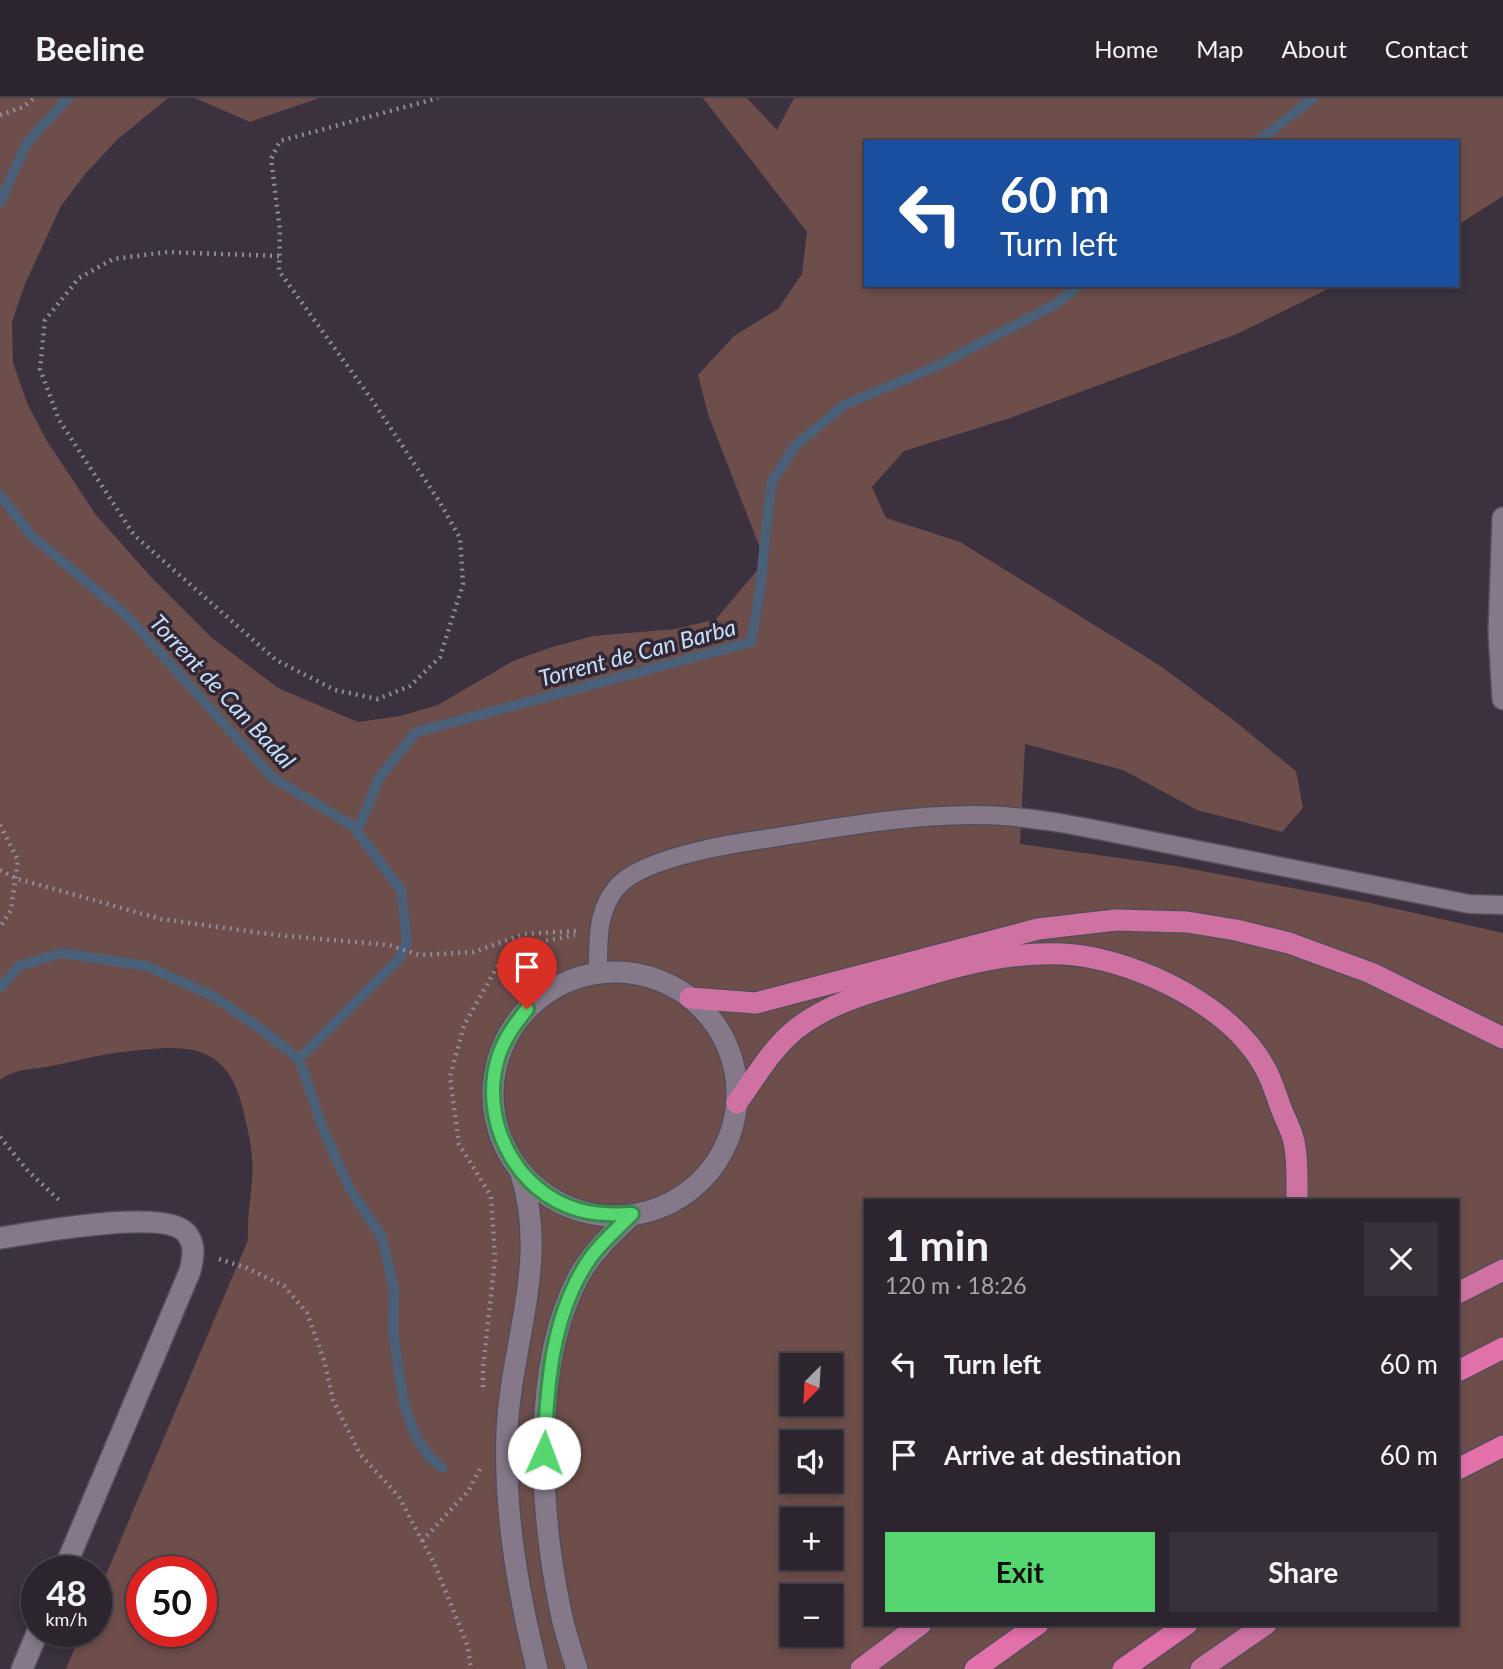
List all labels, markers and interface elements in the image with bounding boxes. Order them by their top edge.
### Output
text: Beeline [35,28,145,68]
text: Home [1094,34,1158,63]
text: Map [1196,34,1244,63]
text: About [1282,34,1347,63]
text: Contact [1385,34,1468,63]
text: 60 m [1000,165,1110,223]
icon: left [885,168,976,259]
text: Turn left [1000,224,1117,263]
water label: Torrent de Can Badal [144,608,302,774]
water label: Torrent de Can Barba [535,612,739,692]
pin [497,937,557,1009]
icon: arrive [508,948,546,986]
text: 1 min [885,1220,989,1270]
button: close [1364,1222,1438,1296]
text: 120 m · 18:26 [885,1271,1027,1299]
icon: left [885,1345,923,1383]
text: Turn left [944,1348,1041,1380]
text: 60 m [1380,1348,1438,1380]
north arrow [780,1353,844,1416]
map controls [780,1353,843,1647]
position arrow [507,1416,581,1490]
button: sound [780,1430,843,1493]
icon: arrive [885,1436,923,1474]
text: Arrive at destination [944,1439,1181,1471]
text: 60 m [1380,1439,1438,1471]
button: + [780,1507,843,1570]
button: Exit [885,1532,1155,1612]
button: Share [1169,1532,1438,1612]
speed limit sign: 50 [126,1556,217,1647]
text: 48 [46,1571,87,1613]
button: − [780,1584,843,1647]
text: km/h [45,1608,88,1630]

